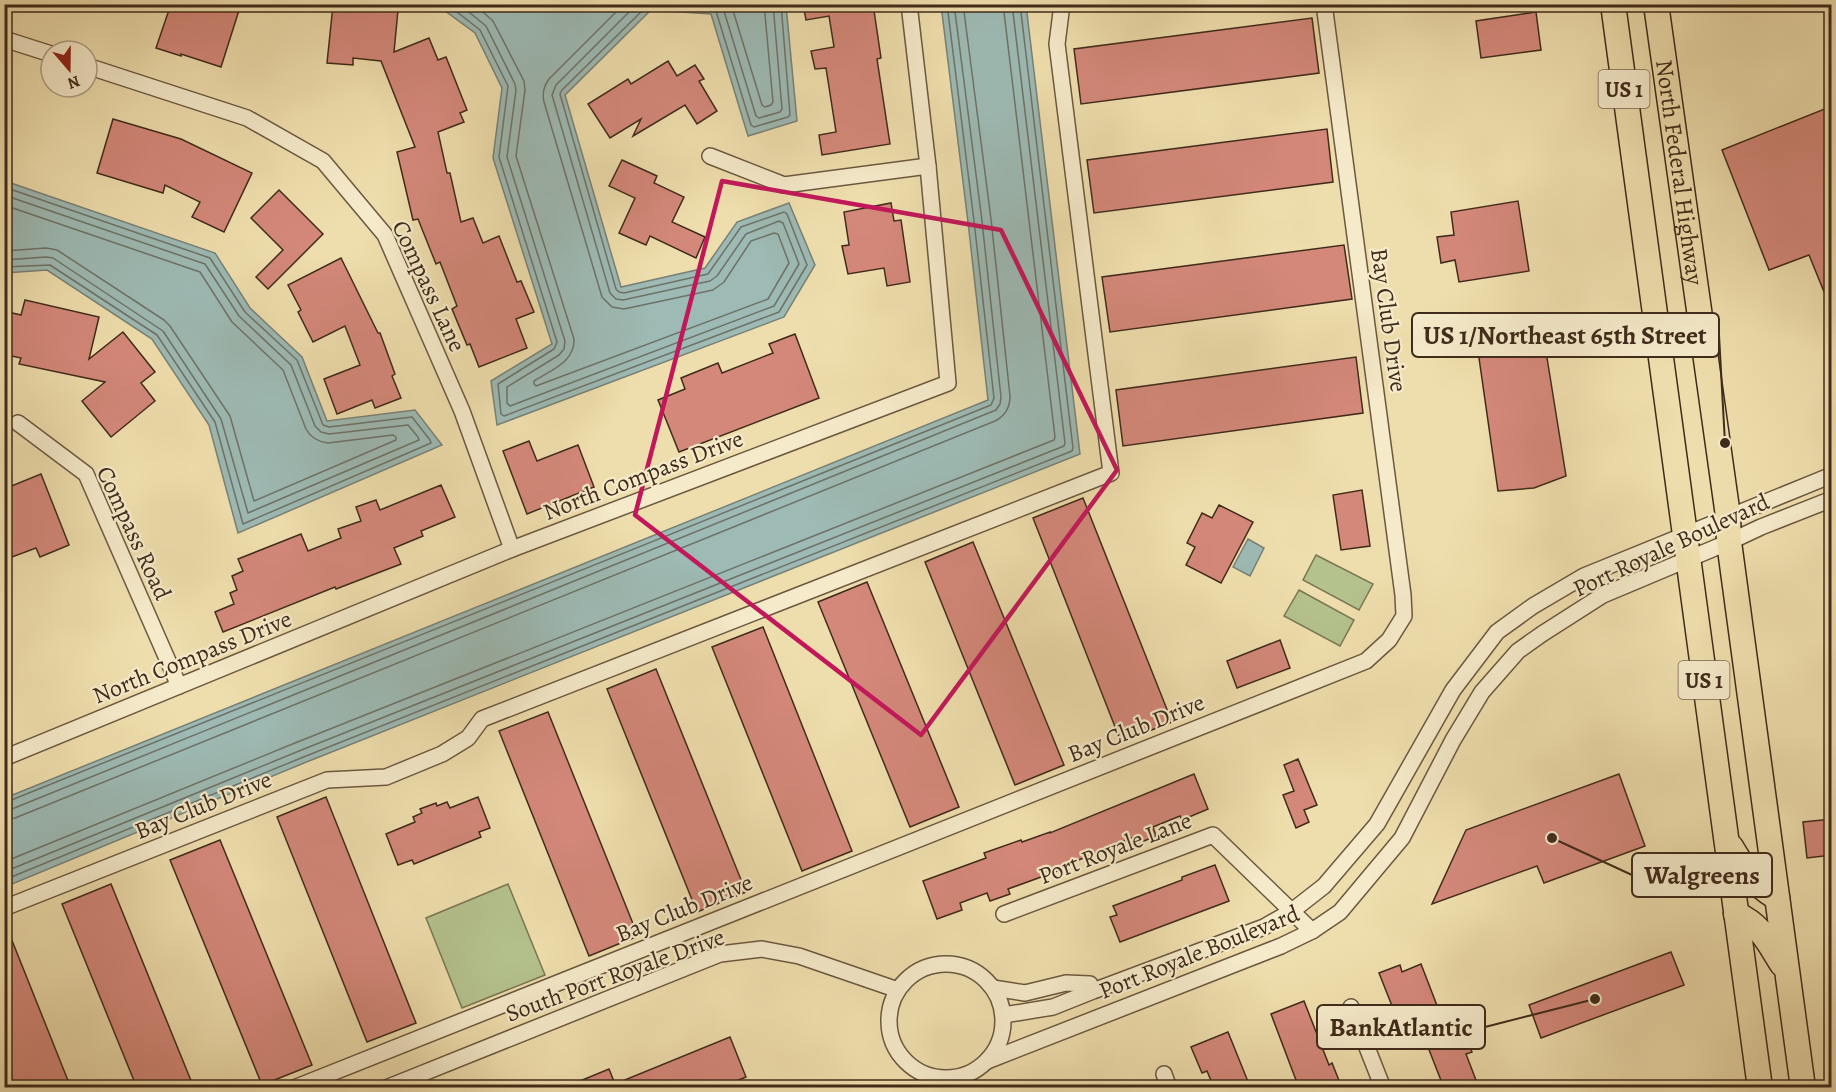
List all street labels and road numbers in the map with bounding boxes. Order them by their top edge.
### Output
street label: North Federal Highway [1648,58,1711,287]
road number: US 1 [1598,70,1650,108]
street label: Compass Lane [385,215,473,357]
street label: Bay Club Drive [1363,246,1415,394]
street label: North Compass Drive [538,422,748,528]
street label: Compass Road [89,461,179,605]
street label: Port Royale Boulevard [1568,485,1775,605]
street label: North Compass Drive [88,603,296,711]
road number: US 1 [1678,661,1730,699]
street label: Bay Club Drive [1063,686,1209,770]
street label: Bay Club Drive [130,763,276,847]
street label: Port Royale Lane [1034,804,1196,892]
street label: Bay Club Drive [611,866,757,950]
street label: Port Royale Boulevard [1094,897,1304,1007]
street label: South Port Royale Drive [501,920,729,1030]

